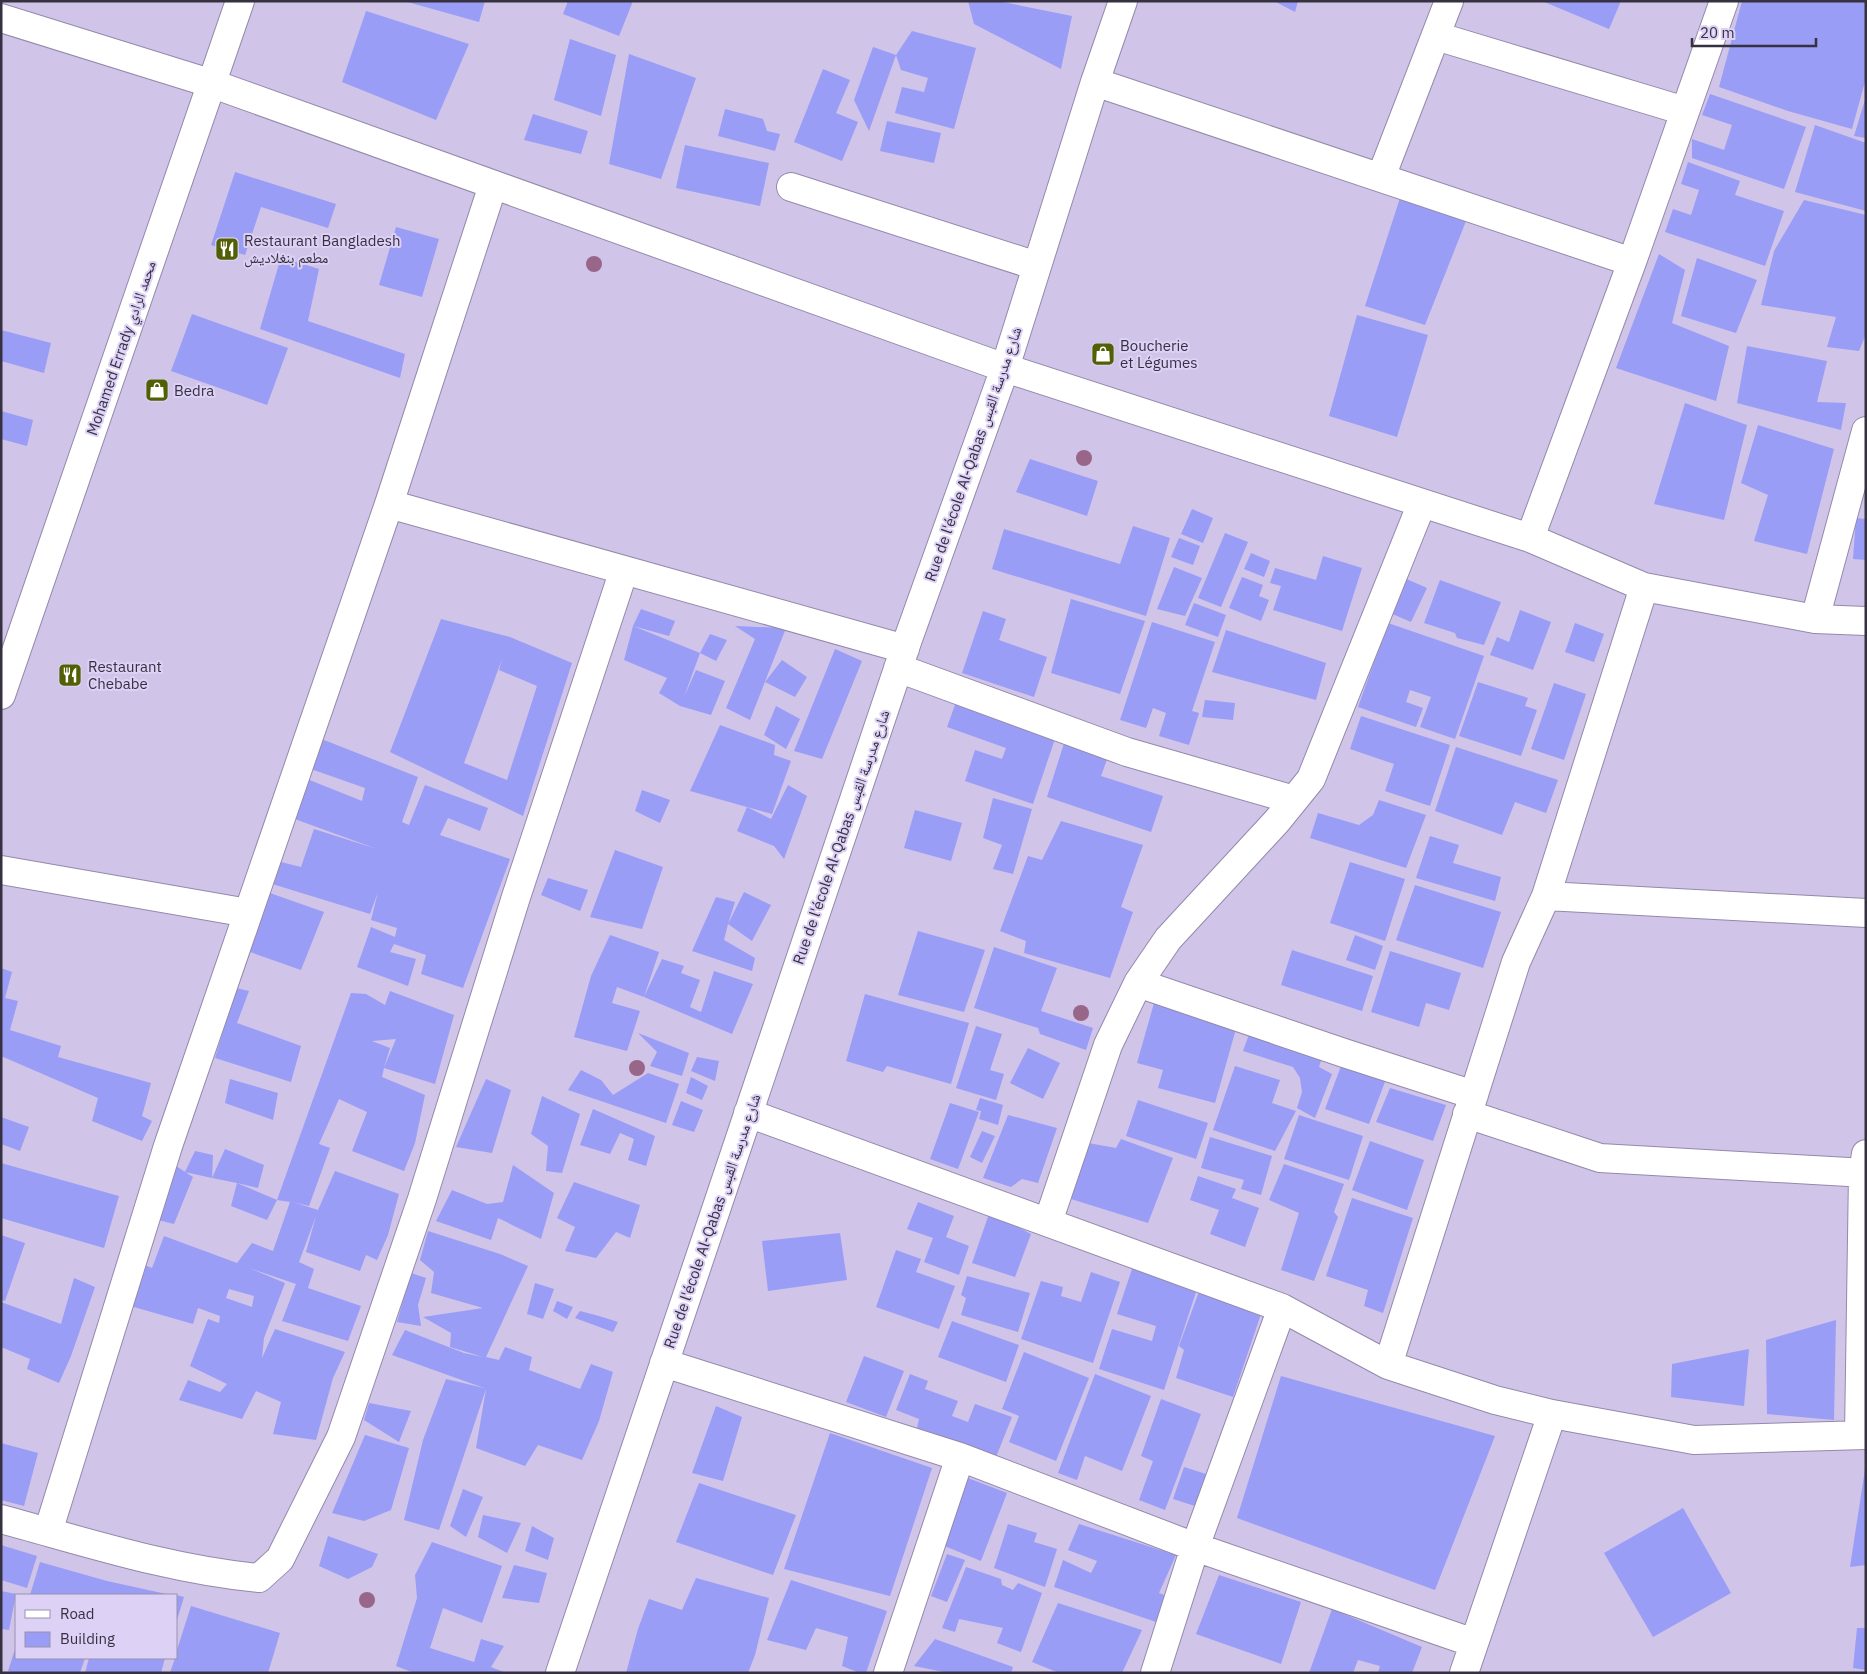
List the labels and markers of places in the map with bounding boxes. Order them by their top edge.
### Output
place label: Restaurant Bangladesh مطعم بنغلاديش [244,231,400,268]
restaurant icon: Restaurant Bangladesh مطعم بنغلاديش [214,236,240,262]
place label: Boucherie et Légumes [1120,336,1198,372]
shop icon: Boucherie et Légumes [1090,341,1116,367]
shop icon: Bedra [144,377,170,403]
place label: Bedra [174,381,214,400]
place label: Restaurant Chebabe [88,657,162,693]
restaurant icon: Restaurant Chebabe [57,662,83,688]

